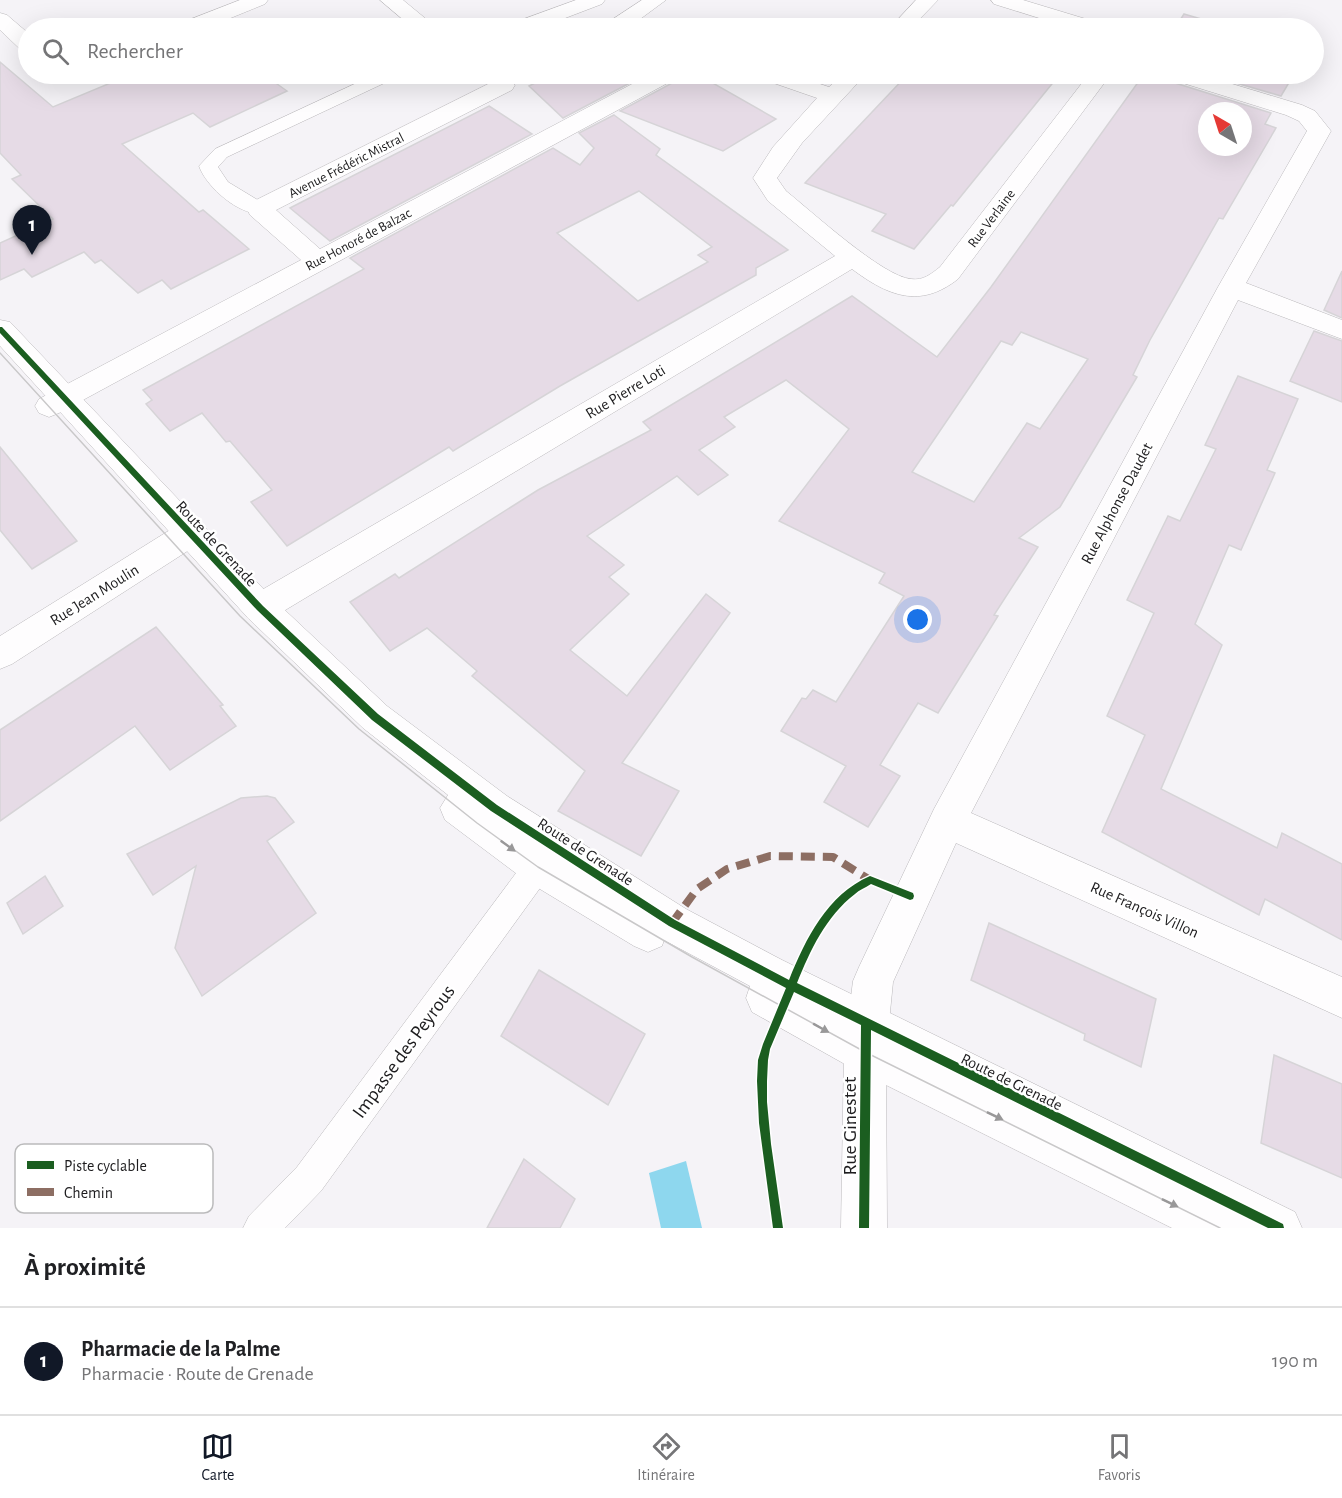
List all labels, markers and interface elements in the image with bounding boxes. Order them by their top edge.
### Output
search box [18,18,1324,84]
icon: search [39,35,72,68]
text: Rechercher [87,40,183,62]
north arrow [1198,102,1252,156]
street label: Avenue Frédéric Mistral [287,131,406,201]
street label: Rue Verlaine [966,187,1018,250]
pin: 1 [12,206,51,255]
street label: Rue Honoré de Balzac [303,206,414,274]
street label: Rue Pierre Loti [583,362,668,422]
street label: Rue Alphonse Daudet [1078,440,1156,567]
street label: Route de Grenade [173,498,260,590]
street label: Rue Jean Moulin [47,561,142,628]
your location [903,605,932,634]
street label: Route de Grenade [535,815,636,889]
one-way arrow [500,839,515,851]
street label: Rue François Villon [1088,879,1201,941]
street label: Impasse des Peyrous [349,981,459,1122]
one-way arrow [813,1023,830,1033]
street label: Route de Grenade [958,1050,1065,1113]
street label: Rue Ginestet [840,1076,860,1175]
one-way arrow [987,1112,1004,1121]
legend [15,1144,213,1213]
text: Piste cyclable [64,1158,147,1175]
text: Chemin [64,1185,113,1201]
one-way arrow [1162,1198,1179,1208]
text: À proximité [24,1254,146,1280]
text: Pharmacie de la Palme [81,1338,280,1360]
text: 1 [40,1351,47,1371]
text: 190 m [1272,1351,1318,1371]
text: Pharmacie · Route de Grenade [81,1364,314,1384]
tab: Carte [201,1430,234,1485]
tab: Itinéraire [637,1430,695,1485]
tab: Favoris [1098,1430,1141,1485]

